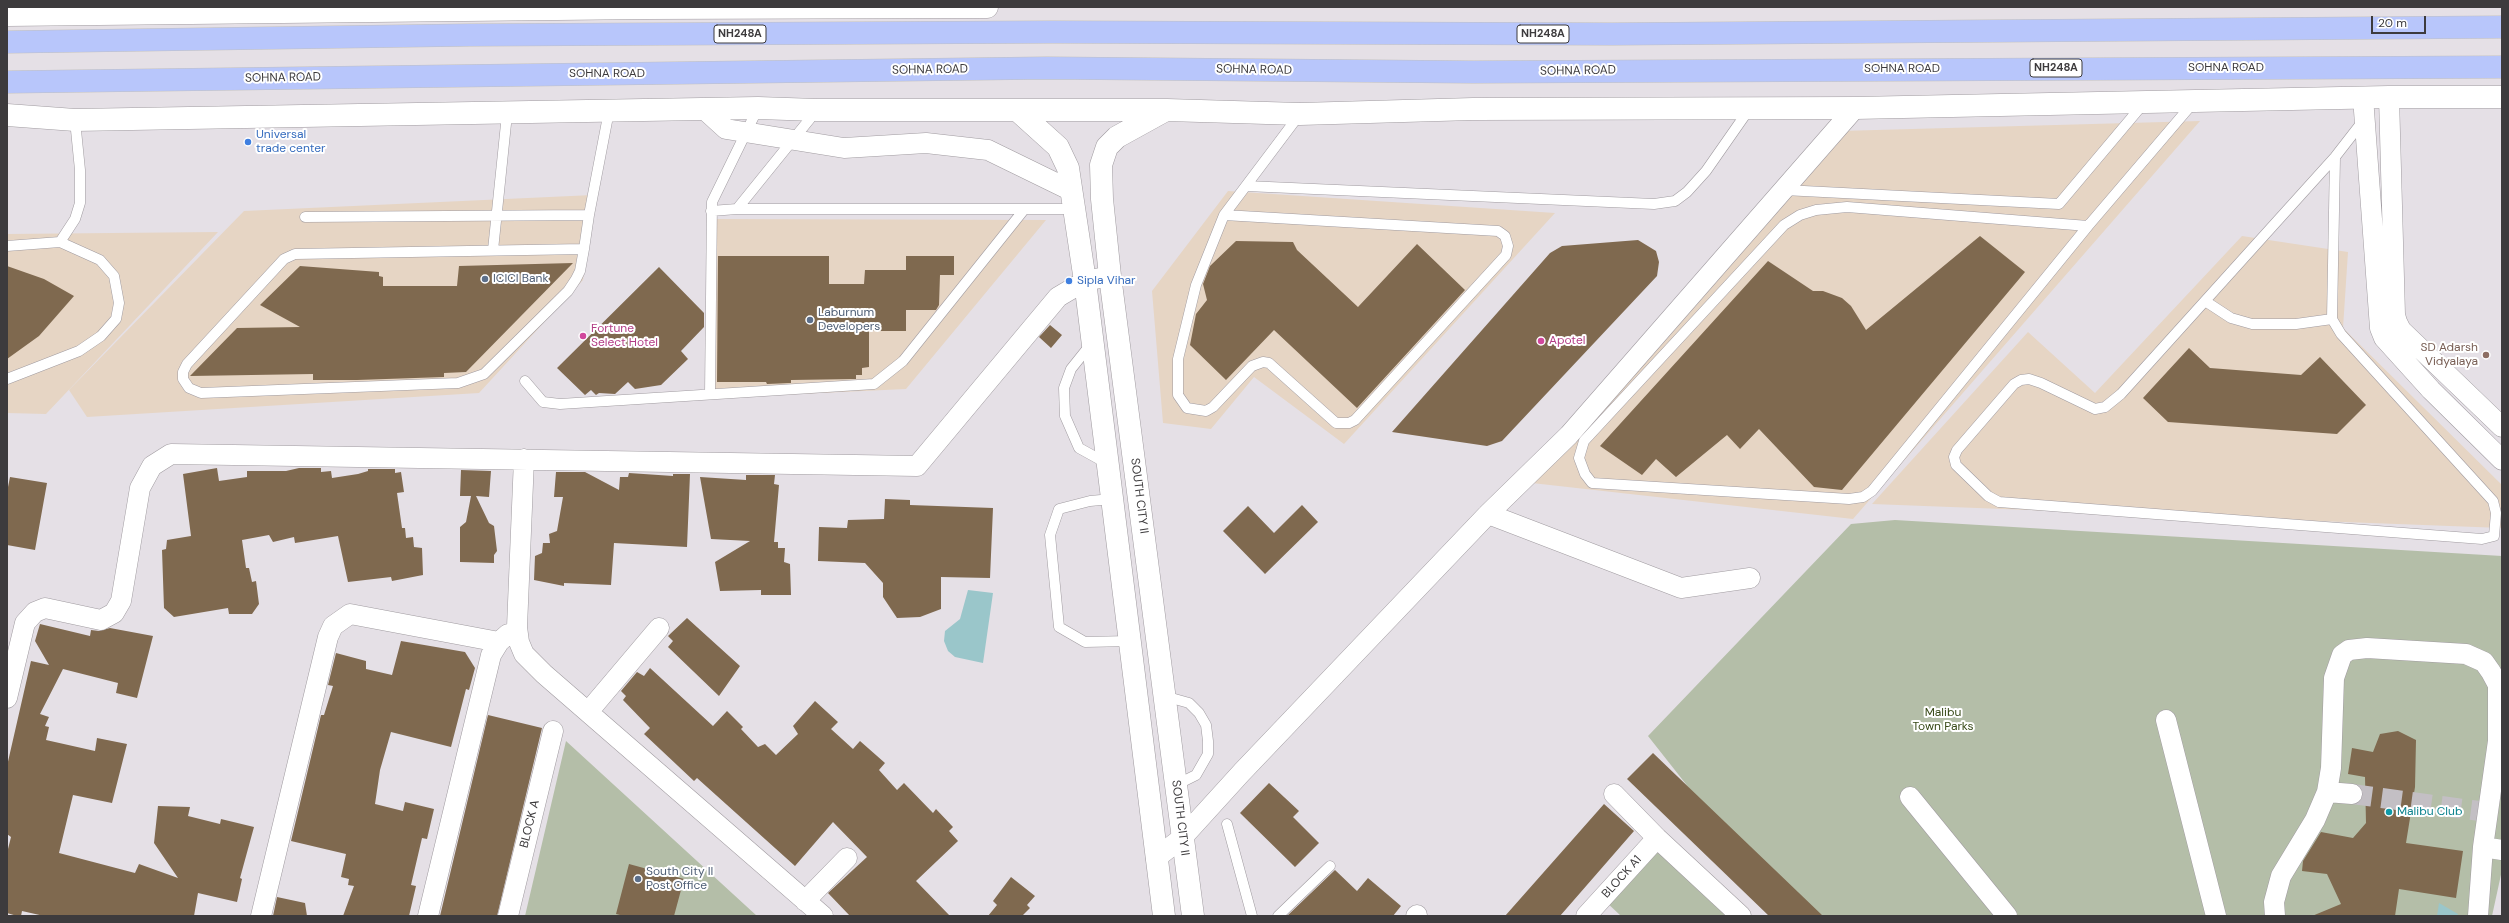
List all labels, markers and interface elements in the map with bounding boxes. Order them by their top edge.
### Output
scale bar [2373,8,2428,34]
text: 20 m [2378,15,2407,31]
road number: NH248A [714,25,766,43]
road number: NH248A [1517,25,1569,43]
road number: NH248A [2030,59,2082,77]
street label: SOHNA ROAD [2188,61,2264,75]
street label: SOHNA ROAD [892,62,968,78]
street label: SOHNA ROAD [1216,62,1292,78]
street label: SOHNA ROAD [1864,62,1940,76]
street label: SOHNA ROAD [1540,63,1616,79]
street label: SOHNA ROAD [569,67,645,81]
street label: SOHNA ROAD [245,70,321,86]
place label: Universal trade center [256,128,326,156]
marker: Universal trade center [243,137,253,147]
place label: ICICI Bank [493,272,549,286]
marker: ICICI Bank [480,274,490,284]
place label: Sipla Vihar [1077,274,1136,288]
marker: Sipla Vihar [1064,276,1074,286]
place label: Laburnum Developers [818,306,880,334]
marker: Laburnum Developers [805,315,815,325]
place label: Fortune Select Hotel [591,322,658,350]
marker: Fortune Select Hotel [578,331,588,341]
place label: Apotel [1549,334,1585,348]
marker: Apotel [1536,336,1546,346]
place label: SD Adarsh Vidyalaya [2421,341,2478,369]
marker: SD Adarsh Vidyalaya [2481,350,2491,360]
street label: SOUTH CITY II [1127,457,1151,535]
park label: Malibu Town Parks [1912,706,1974,734]
street label: SOUTH CITY II [1168,779,1192,857]
street label: BLOCK A [517,799,543,849]
place label: Malibu Club [2397,805,2462,819]
marker: Malibu Club [2384,807,2394,817]
street label: BLOCK A1 [1599,853,1645,901]
place label: South City II Post Office [646,865,713,893]
marker: South City II Post Office [633,874,643,884]

